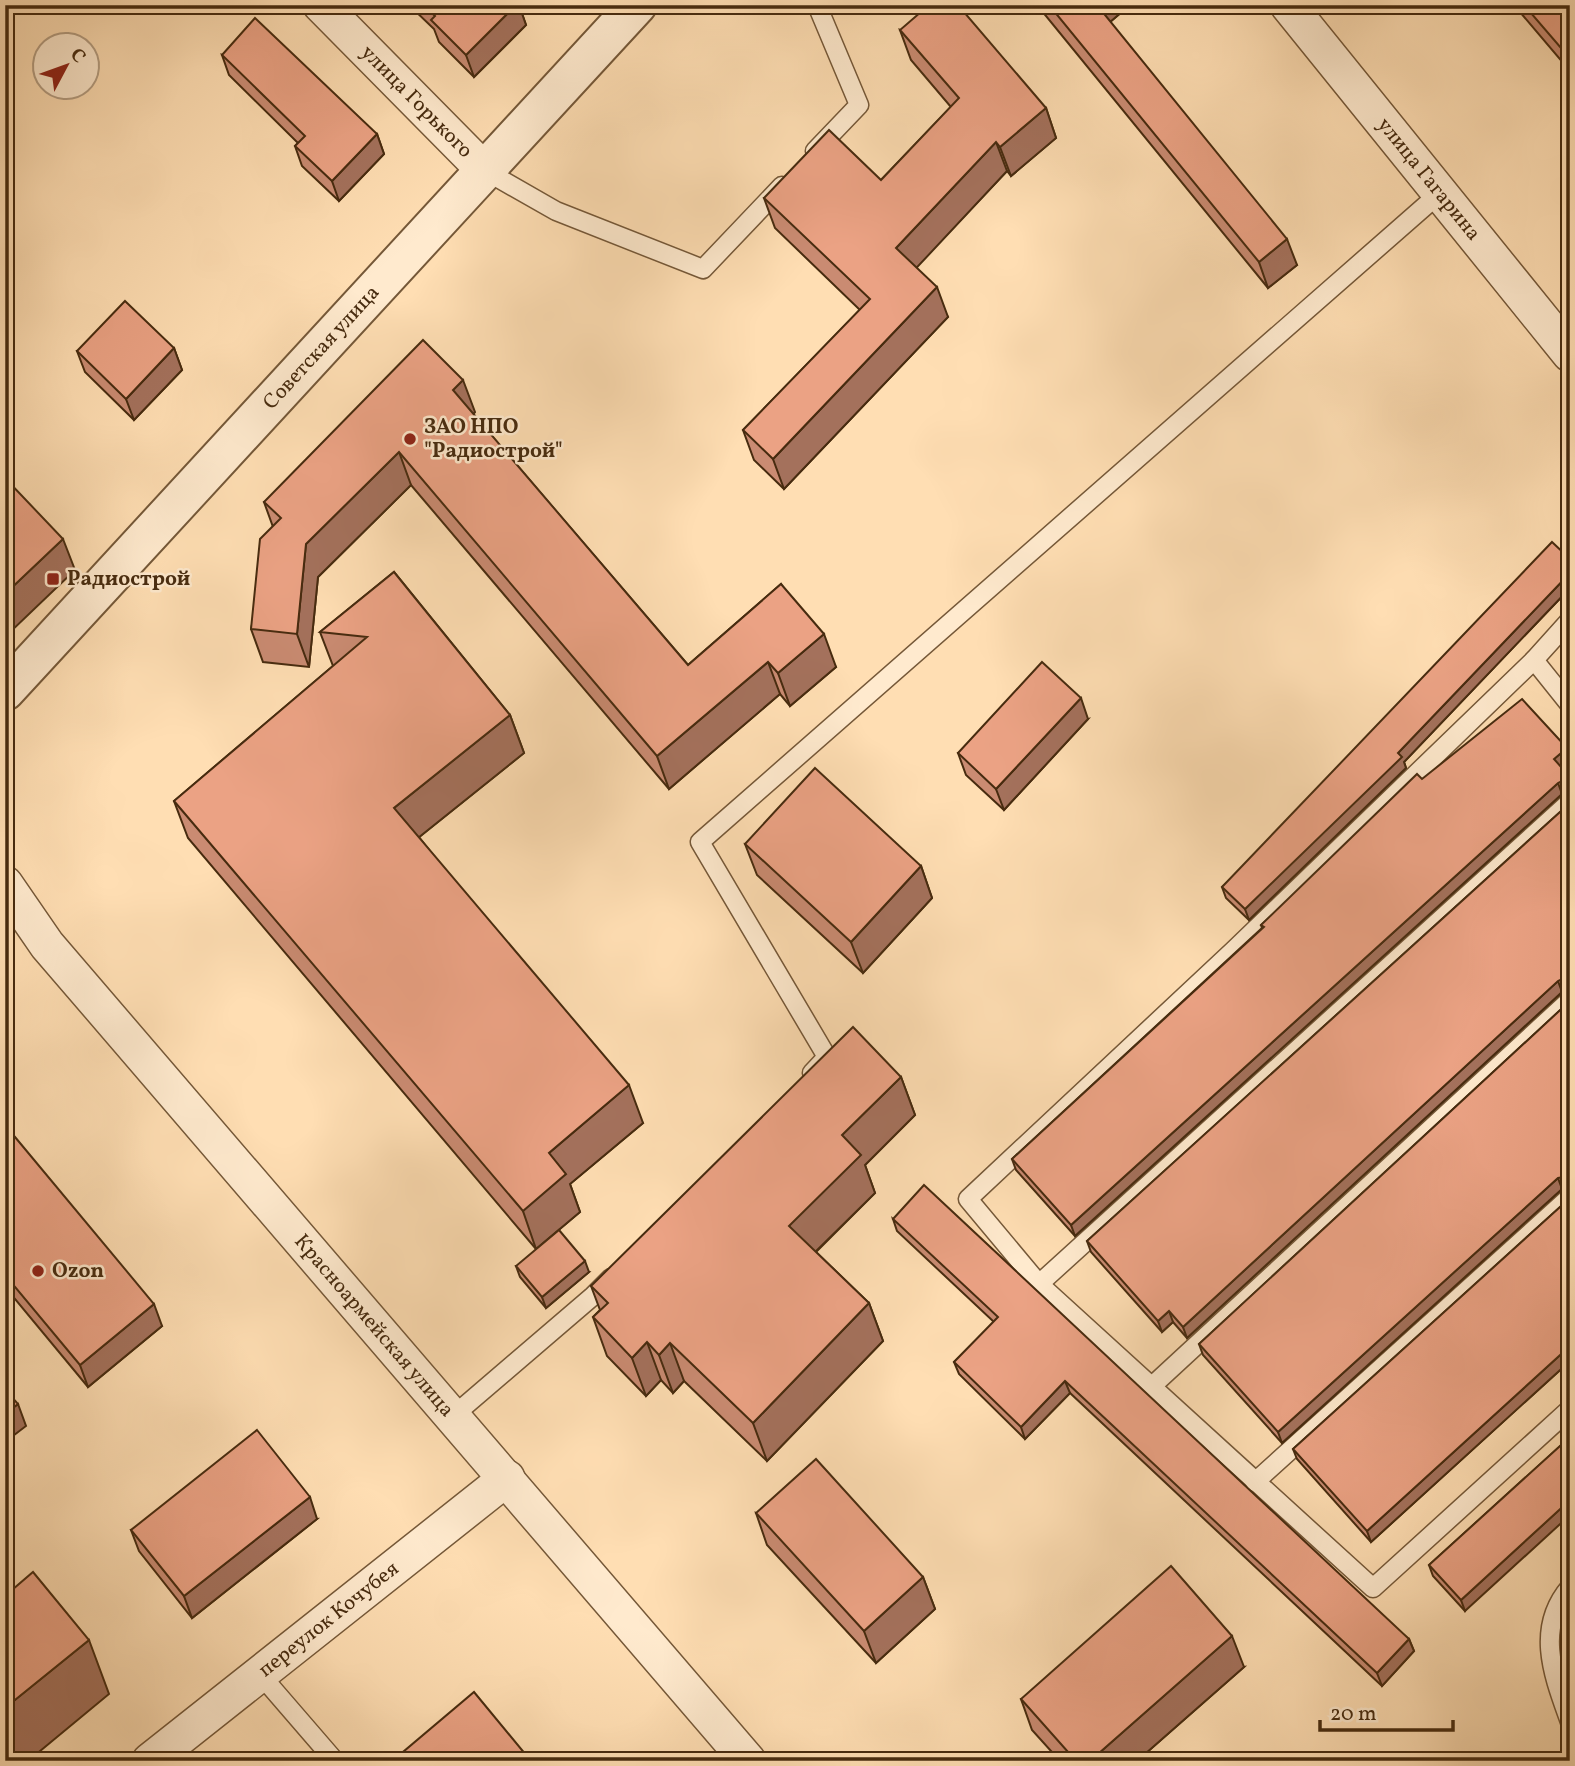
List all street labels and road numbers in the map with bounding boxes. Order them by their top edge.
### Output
street label: улица Горького [354,39,479,165]
street label: улица Гагарина [1370,111,1487,247]
street label: Советская улица [257,279,386,416]
street label: Красноармейская улица [287,1228,461,1424]
street label: переулок Кочубея [252,1555,405,1684]

